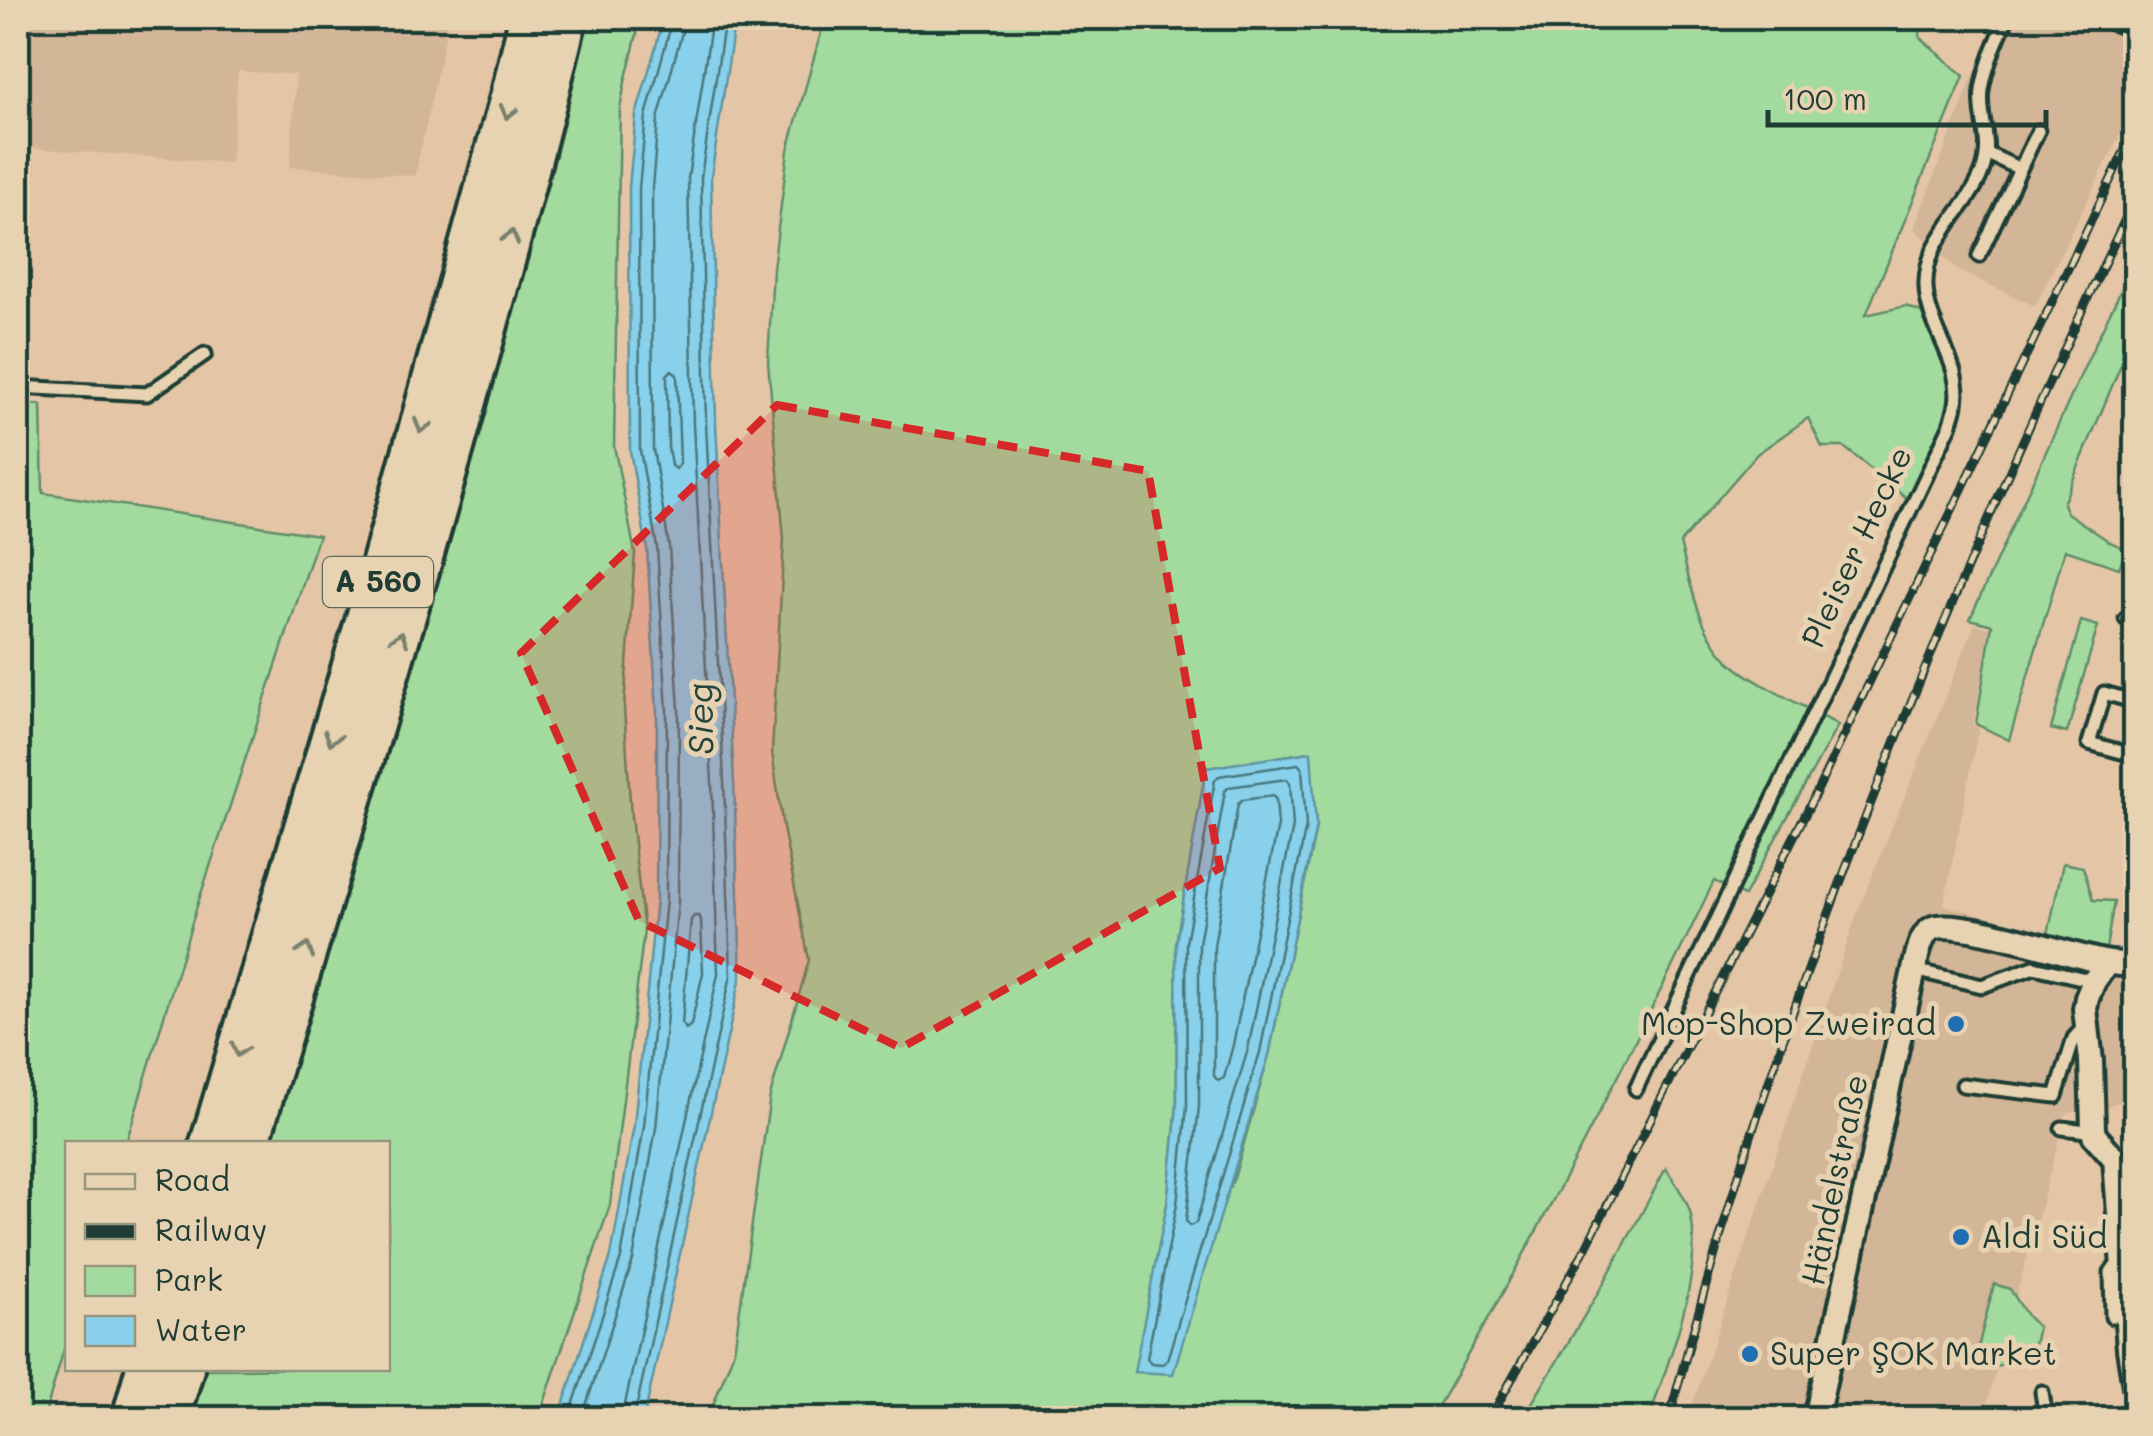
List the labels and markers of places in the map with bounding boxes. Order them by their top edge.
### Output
place label: Mop-Shop Zweirad [1641,1001,1936,1043]
marker: Mop-Shop Zweirad [1945,1013,1967,1035]
place label: Aldi Süd [1981,1214,2107,1256]
marker: Aldi Süd [1950,1226,1972,1248]
place label: Super ŞOK Market [1770,1331,2057,1373]
marker: Super ŞOK Market [1739,1343,1761,1365]

